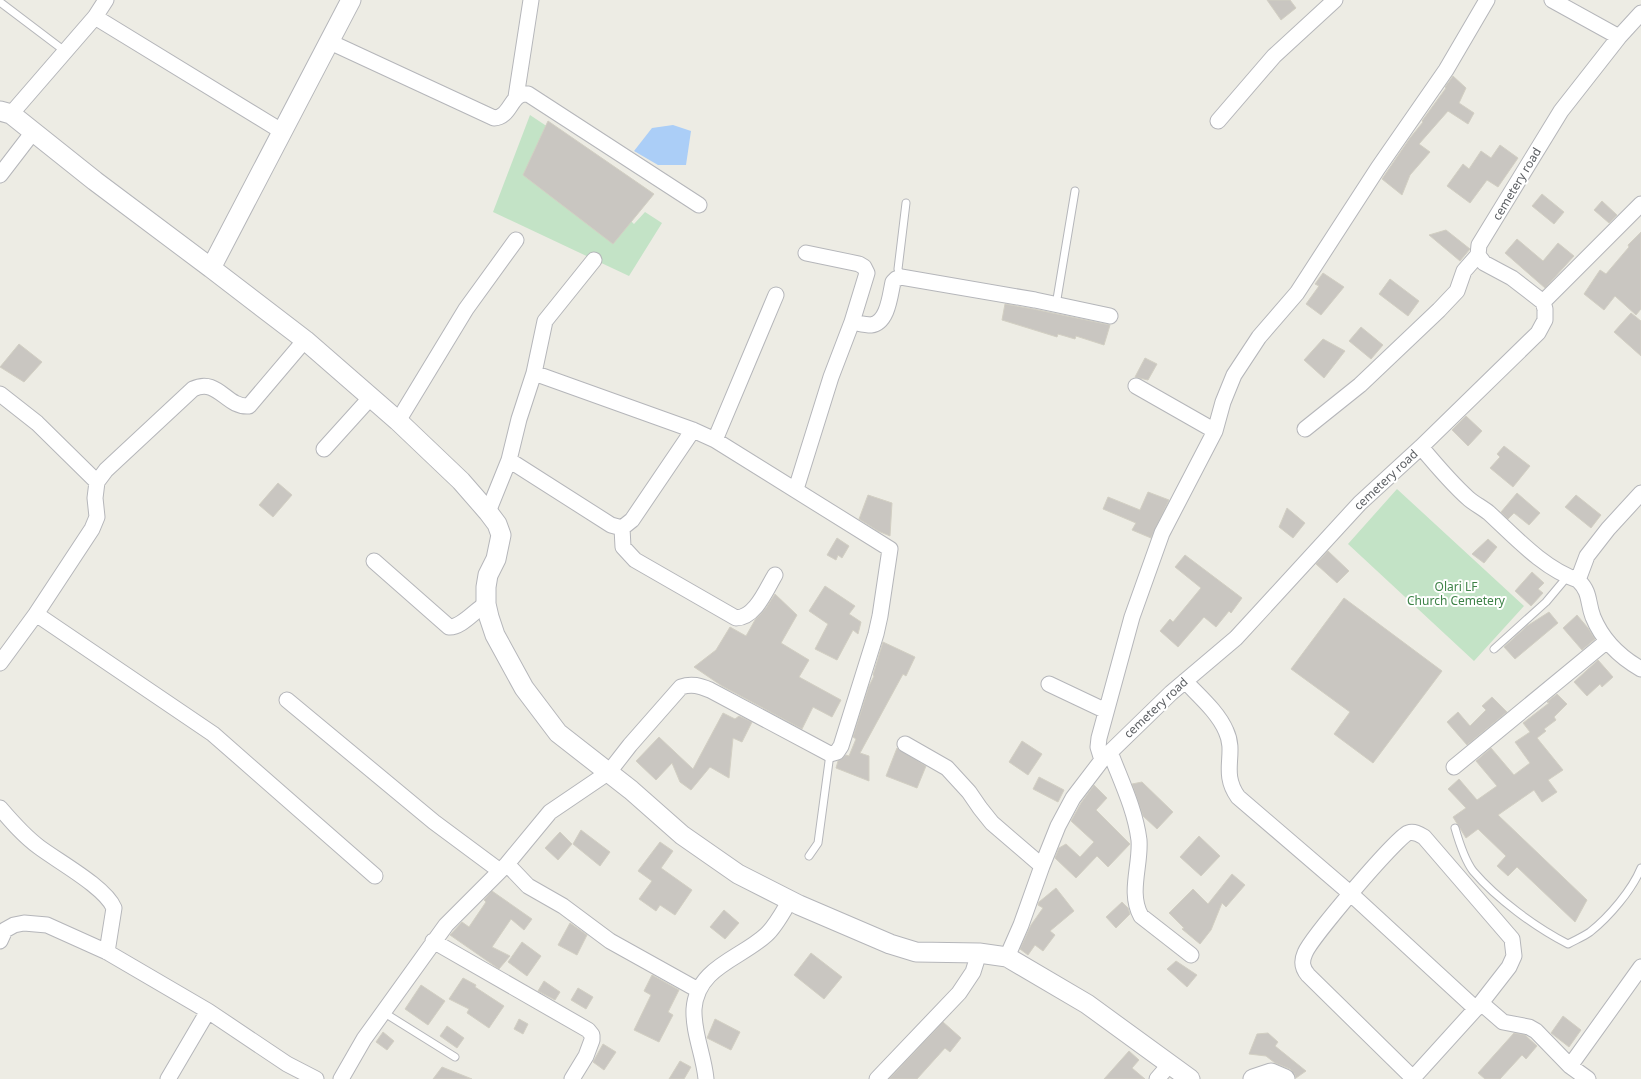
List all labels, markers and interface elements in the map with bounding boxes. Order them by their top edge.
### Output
street label: cemetery road [1488,144,1545,223]
street label: cemetery road [1350,445,1421,514]
park label: Olari LF Church Cemetery [1407,578,1506,609]
street label: cemetery road [1120,673,1191,742]

